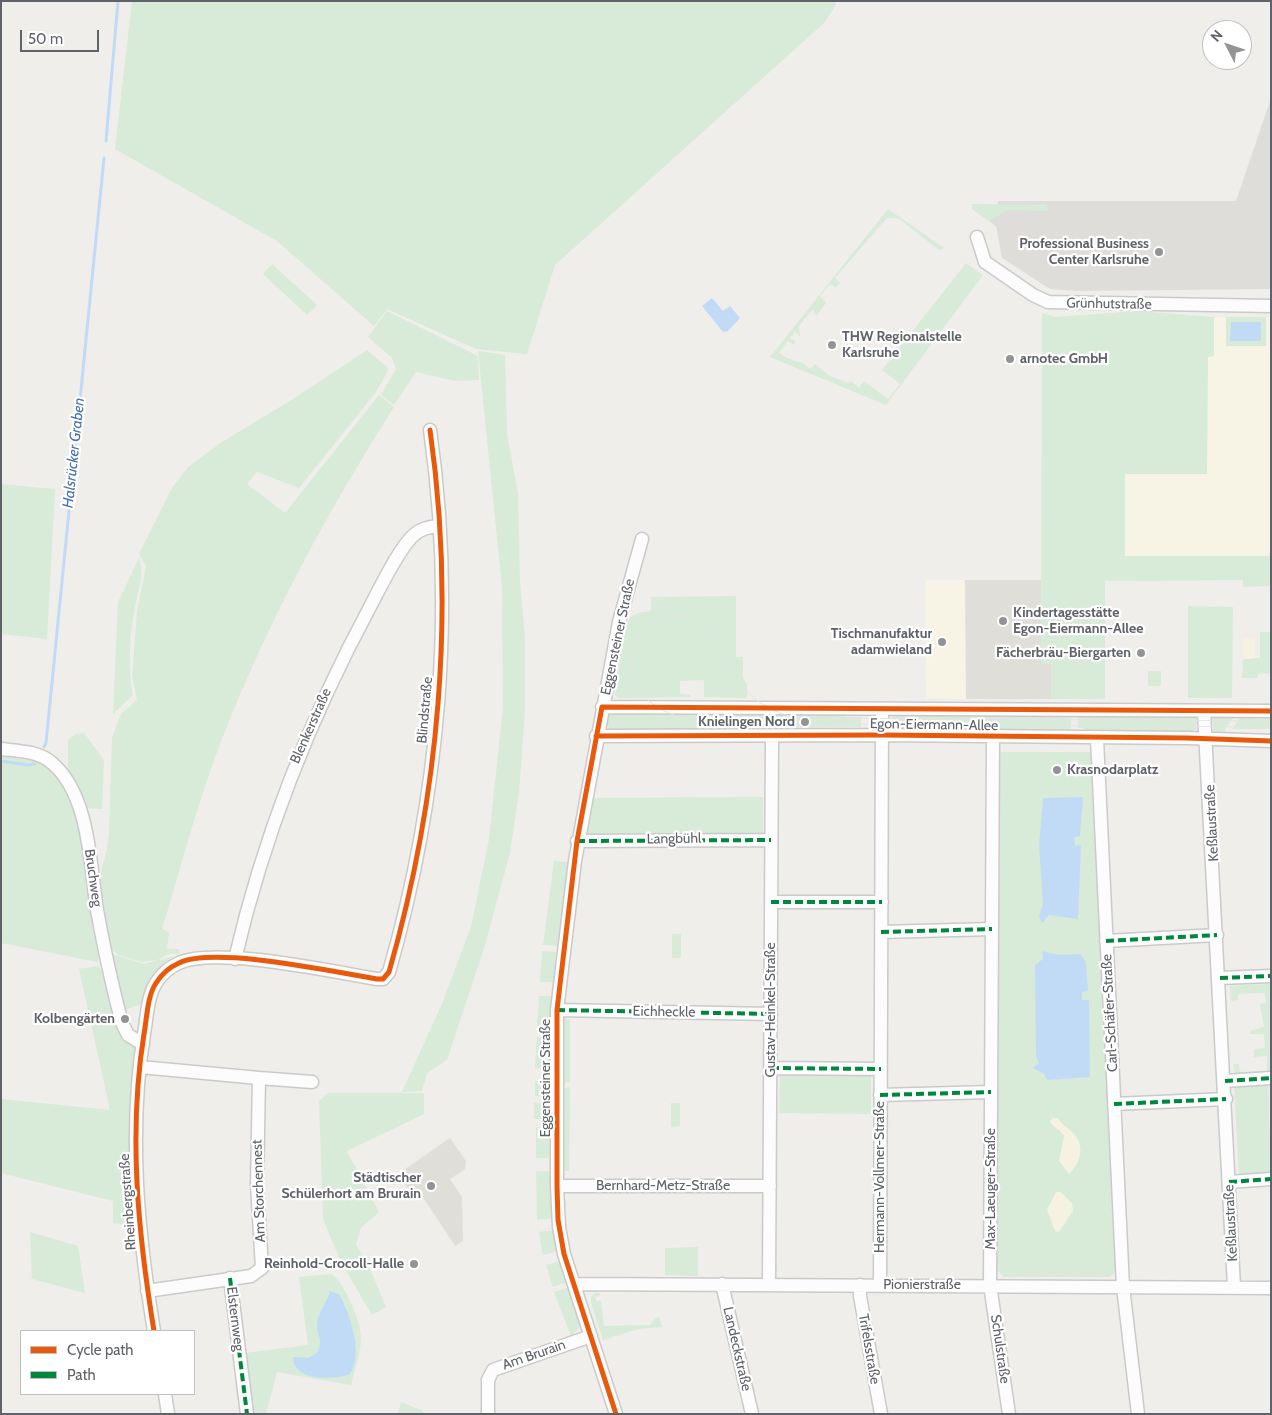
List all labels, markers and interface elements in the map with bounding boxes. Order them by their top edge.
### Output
scale bar [22,20,101,52]
north arrow [1202,20,1252,70]
text: N [1206,26,1226,45]
text: 50 m [28,30,63,48]
place label: Professional Business Center Karlsruhe [1019,236,1149,268]
marker: Professional Business Center Karlsruhe [1153,246,1165,258]
street label: Grünhutstraße [1066,295,1152,313]
place label: THW Regionalstelle Karlsruhe [842,329,962,362]
marker: THW Regionalstelle Karlsruhe [826,339,838,351]
place label: arnotec GmbH [1020,351,1108,367]
marker: arnotec GmbH [1004,353,1016,365]
water label: Halsrücker Graben [59,397,89,509]
street label: Eggensteiner Straße [597,577,639,697]
place label: Kindertagesstätte Egon-Eiermann-Allee [1013,605,1143,638]
marker: Kindertagesstätte Egon-Eiermann-Allee [997,615,1009,627]
place label: Tischmanufaktur adamwieland [831,626,932,658]
marker: Tischmanufaktur adamwieland [936,636,948,648]
place label: Fächerbräu-Biergarten [996,645,1131,661]
marker: Fächerbräu-Biergarten [1135,647,1147,659]
street label: Blindstraße [414,676,436,744]
street label: Blenkerstraße [287,686,335,766]
place label: Knielingen Nord [698,714,795,730]
street label: Egon-Eiermann-Allee [870,715,998,735]
marker: Knielingen Nord [799,716,811,728]
place label: Krasnodarplatz [1067,762,1158,778]
marker: Krasnodarplatz [1051,764,1063,776]
street label: Keßlaustraße [1202,784,1222,862]
street label: Langbühl [647,830,701,848]
street label: Bruchweg [81,848,105,908]
street label: Gustav-Heinkel-Straße [763,942,779,1078]
street label: Carl-Schäfer-Straße [1099,954,1121,1072]
street label: Eichheckle [632,1003,696,1021]
place label: Kolbengärten [34,1011,115,1027]
marker: Kolbengärten [119,1013,131,1025]
street label: Eggensteiner Straße [538,1019,554,1137]
street label: Hermann-Vollmer-Straße [872,1101,888,1253]
street label: Max-Laeuger-Straße [983,1128,999,1250]
street label: Am Storchennest [249,1139,269,1243]
street label: Rheinbergstraße [116,1153,140,1251]
place label: Städtischer Schülerhort am Brurain [281,1170,421,1202]
street label: Bernhard-Metz-Straße [596,1178,730,1194]
marker: Städtischer Schülerhort am Brurain [425,1180,437,1192]
street label: Keßlaustraße [1221,1184,1241,1262]
place label: Reinhold-Crocoll-Halle [264,1256,404,1272]
marker: Reinhold-Crocoll-Halle [408,1258,420,1270]
street label: Pionierstraße [883,1277,961,1293]
street label: Elsternweg [223,1286,247,1352]
street label: Landeckstraße [719,1305,755,1393]
street label: Trifelsstraße [855,1313,883,1385]
street label: Schulstraße [987,1313,1013,1385]
legend [20,1330,195,1395]
street label: Am Brurain [500,1336,568,1374]
text: Cycle path [67,1341,133,1359]
text: Path [67,1366,96,1384]

